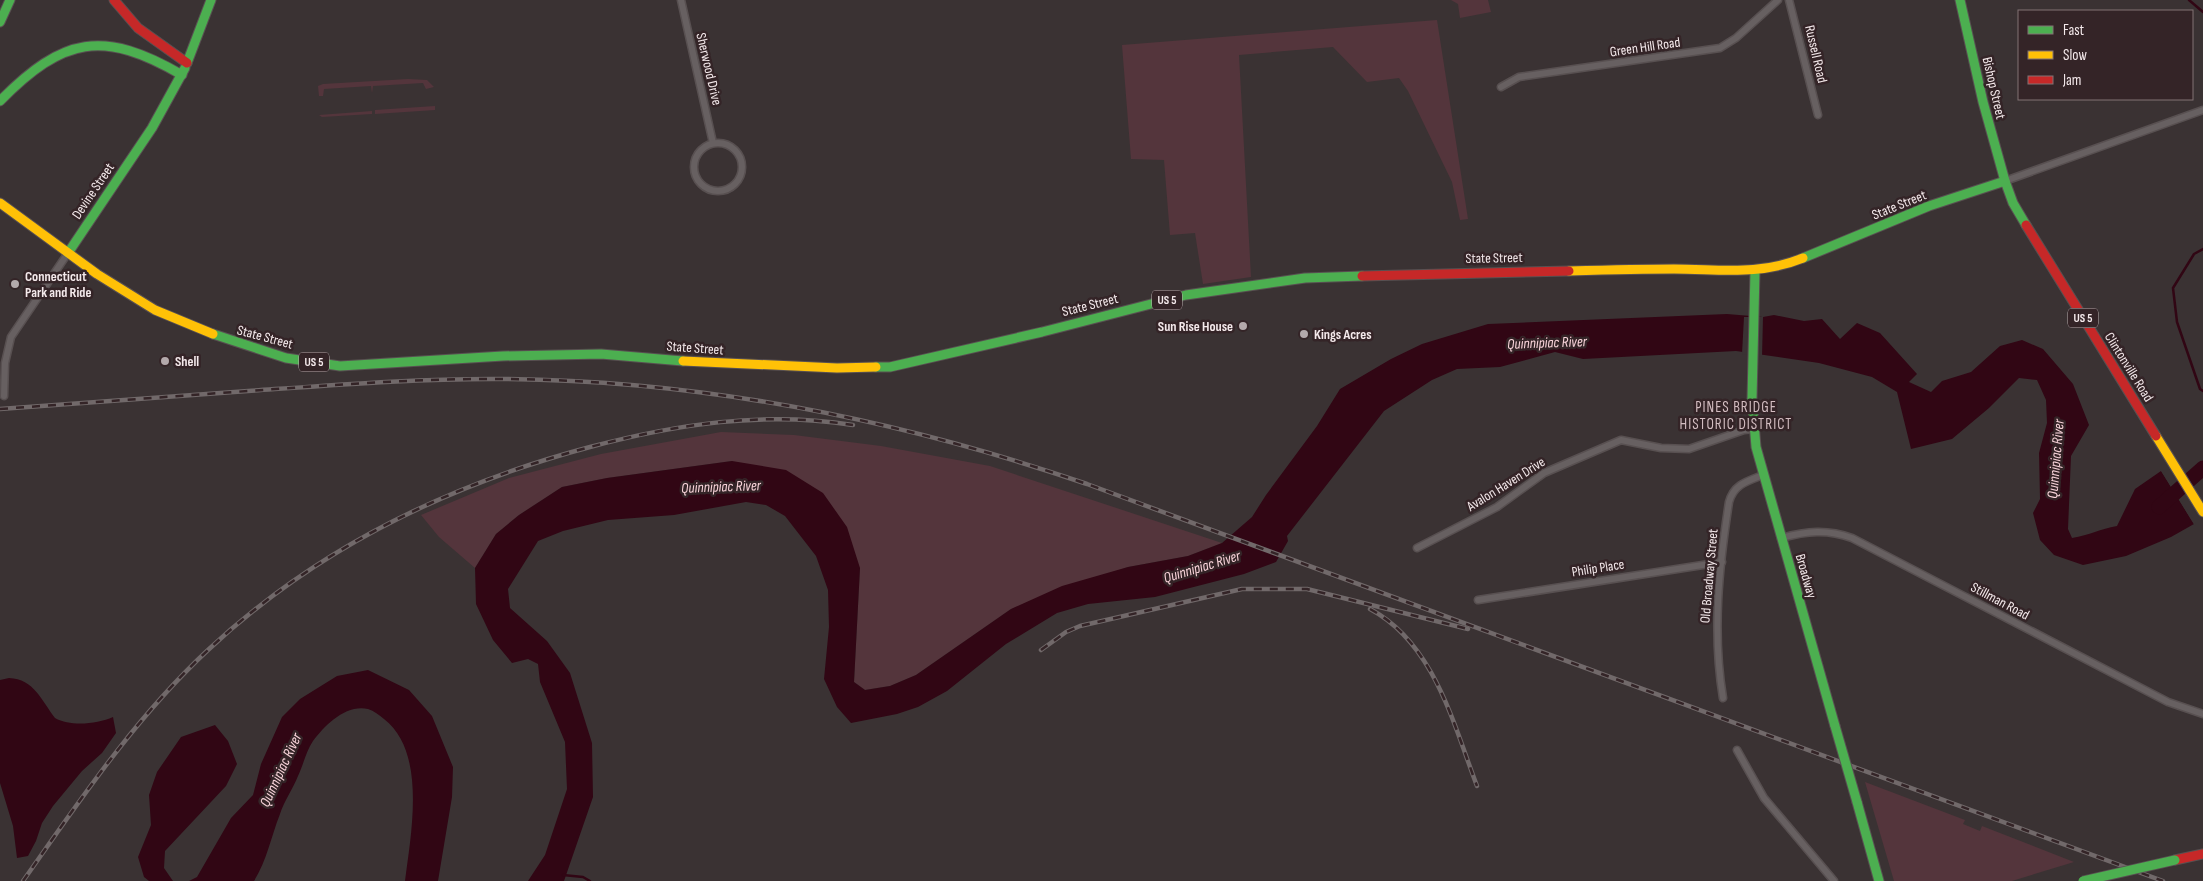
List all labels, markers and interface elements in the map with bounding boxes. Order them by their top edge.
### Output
legend [2018,10,2193,100]
text: Fast [2063,21,2085,40]
street label: Russell Road [1801,24,1831,85]
street label: Sherwood Drive [692,31,726,107]
street label: Green Hill Road [1609,34,1681,60]
text: Slow [2063,46,2087,65]
street label: Bishop Street [1979,55,2009,121]
text: Jam [2062,71,2081,90]
street label: Devine Street [68,160,118,222]
street label: State Street [1869,186,1929,224]
street label: State Street [1465,249,1523,267]
place label: Connecticut Park and Ride [25,268,91,301]
marker: Connecticut Park and Ride [9,278,21,290]
street label: State Street [1060,290,1120,320]
road number: US 5 [1152,290,1182,310]
road number: US 5 [2068,308,2098,328]
place label: Sun Rise House [1158,318,1233,335]
marker: Sun Rise House [1237,320,1249,332]
street label: State Street [235,321,295,353]
place label: Kings Acres [1314,326,1372,343]
marker: Kings Acres [1298,328,1310,340]
street label: Clintonville Road [2101,329,2157,405]
water label: Quinnipiac River [1507,332,1588,354]
street label: State Street [666,338,724,358]
road number: US 5 [299,352,329,372]
place label: Shell [175,353,199,370]
marker: Shell [159,355,171,367]
district label: PINES BRIDGE HISTORIC DISTRICT [1680,398,1792,434]
water label: Quinnipiac River [2043,418,2069,499]
street label: Avalon Haven Drive [1463,453,1548,515]
water label: Quinnipiac River [681,476,762,498]
street label: Old Broadway Street [1696,528,1722,624]
water label: Quinnipiac River [1161,546,1244,588]
street label: Broadway [1792,552,1821,601]
street label: Philip Place [1570,555,1626,581]
street label: Stillman Road [1968,578,2032,624]
water label: Quinnipiac River [256,729,307,810]

